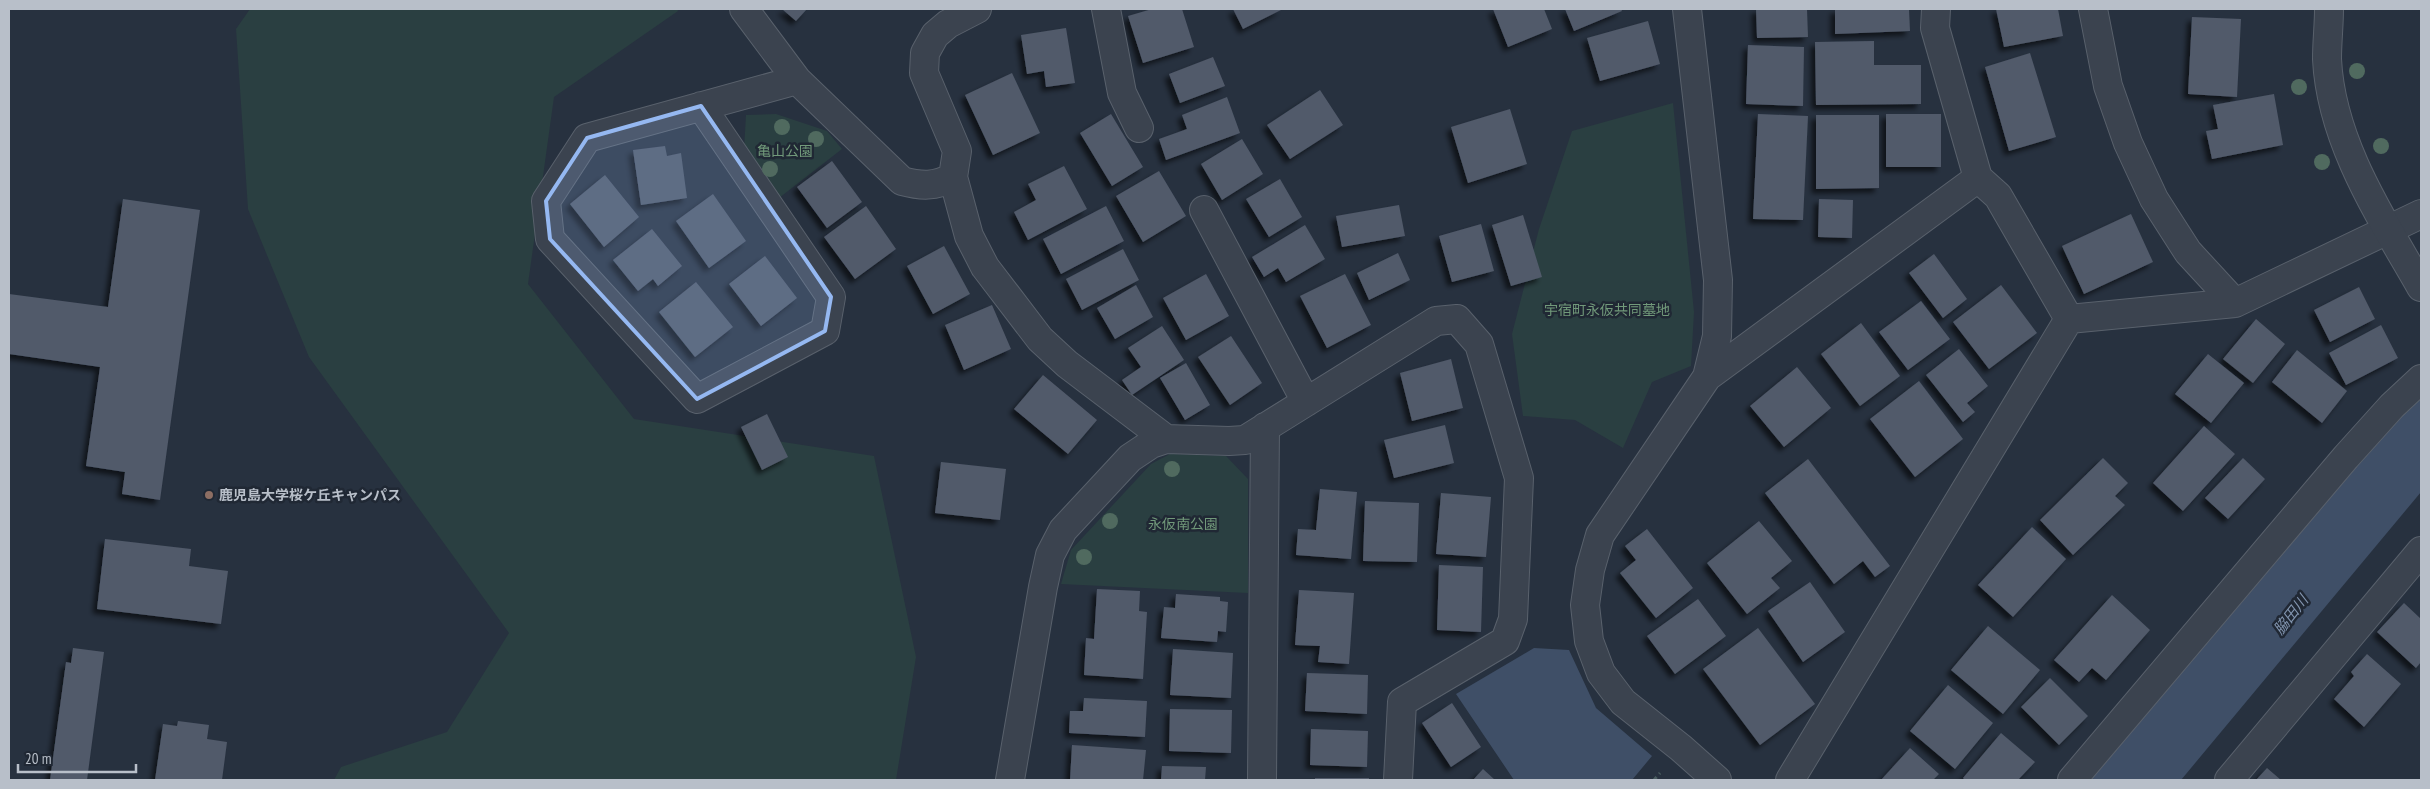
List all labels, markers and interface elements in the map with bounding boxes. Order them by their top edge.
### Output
park label: 亀山公園 [757,142,813,160]
park label: 宇宿町永仮共同墓地 [1544,301,1670,319]
place label: 鹿児島大学桜ケ丘キャンパス [219,486,401,504]
marker: 鹿児島大学桜ケ丘キャンパス [203,489,215,501]
park label: 永仮南公園 [1148,515,1218,533]
water label: 脇田川 [2269,590,2313,638]
scale bar [18,742,135,774]
text: 20 m [25,749,51,768]

